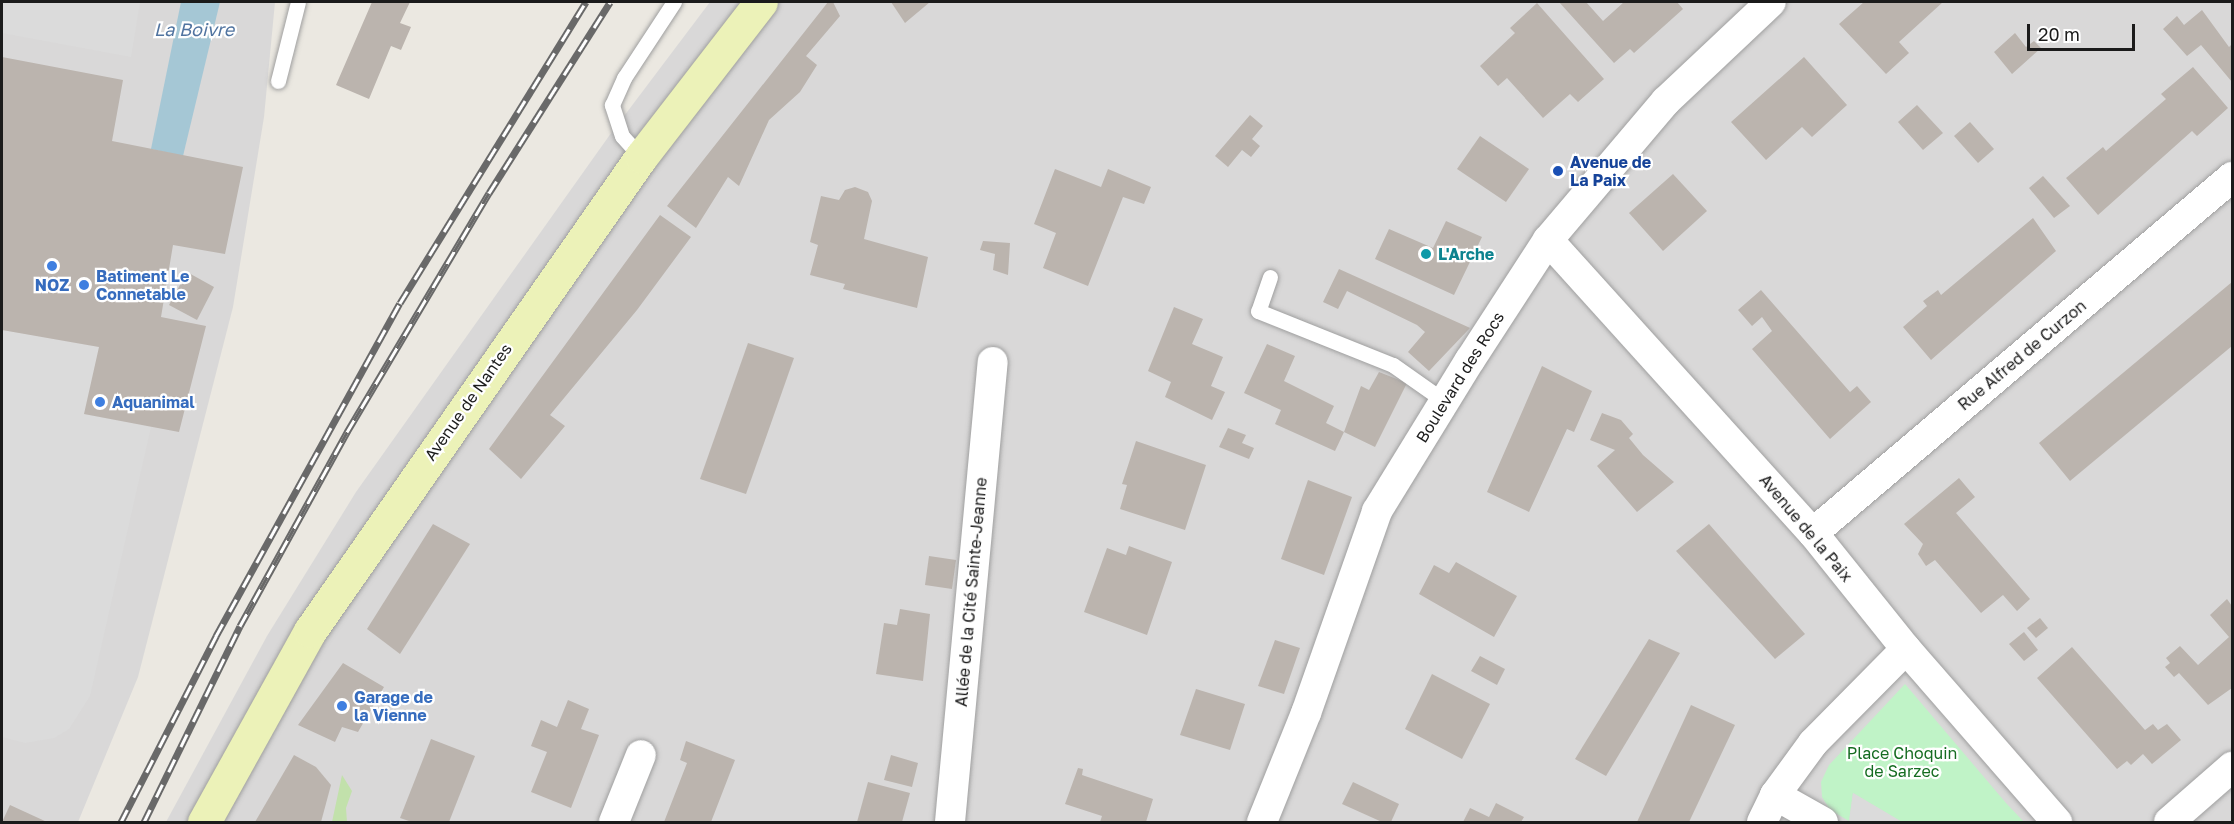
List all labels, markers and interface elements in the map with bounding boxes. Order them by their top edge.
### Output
scale bar [2030,12,2138,50]
water label: La Boivre [154,18,234,40]
text: 20 m [2038,23,2080,45]
place label: Avenue de La Paix [1570,152,1651,190]
marker: Avenue de La Paix [1551,164,1565,178]
place label: L'Arche [1438,244,1494,264]
marker: L'Arche [1419,247,1433,261]
marker: NOZ [45,259,59,273]
place label: Batiment Le Connetable [96,266,189,304]
place label: NOZ [35,275,69,295]
marker: Batiment Le Connetable [77,278,91,292]
street label: Rue Alfred de Curzon [1954,296,2090,414]
street label: Boulevard des Rocs [1412,308,1508,446]
street label: Avenue de Nantes [420,340,516,464]
place label: Aquanimal [112,392,195,412]
marker: Aquanimal [93,395,107,409]
street label: Avenue de la Paix [1756,470,1856,586]
street label: Allée de la Cité Sainte-Jeanne [951,476,991,708]
place label: Garage de la Vienne [354,687,433,725]
marker: Garage de la Vienne [335,699,349,713]
park label: Place Choquin de Sarzec [1847,743,1957,781]

